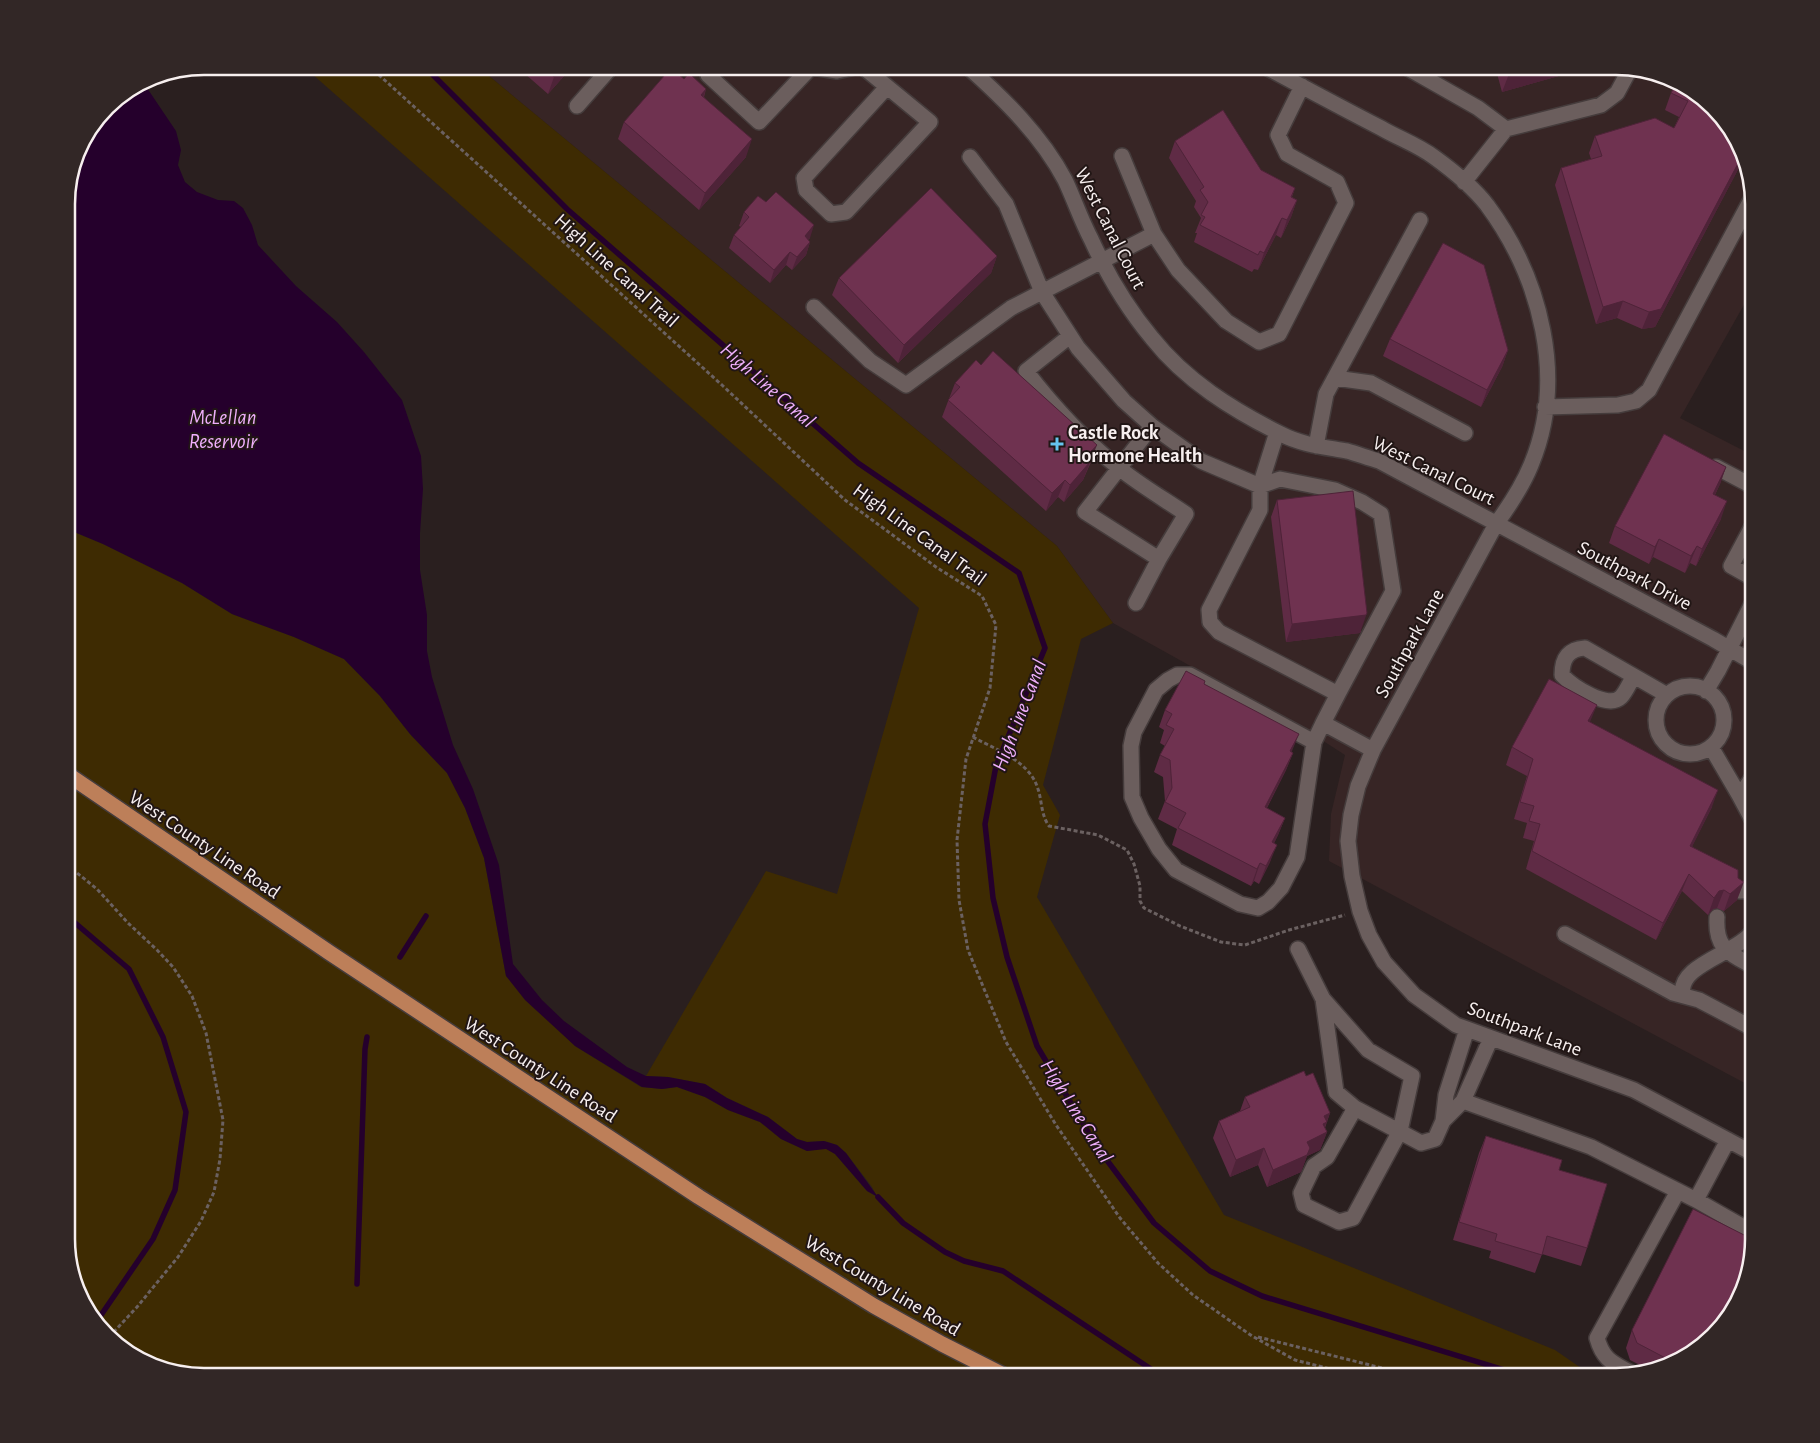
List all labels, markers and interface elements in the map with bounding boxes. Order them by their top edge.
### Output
street label: West Canal Court [1071,165,1150,293]
street label: High Line Canal Trail [551,210,682,331]
water label: High Line Canal [716,339,819,432]
water label: McLellan Reservoir [189,407,258,452]
place label: Castle Rock Hormone Health [1068,423,1202,466]
street label: West Canal Court [1369,433,1498,509]
marker: Castle Rock Hormone Health [1050,437,1064,451]
street label: High Line Canal Trail [849,480,990,590]
street label: Southpark Drive [1574,538,1695,614]
street label: Southpark Lane [1372,586,1448,701]
water label: High Line Canal [989,656,1050,774]
street label: West County Line Road [125,787,284,903]
street label: Southpark Lane [1465,998,1585,1060]
street label: West County Line Road [461,1013,620,1127]
water label: High Line Canal [1036,1056,1117,1167]
street label: West County Line Road [801,1232,964,1340]

